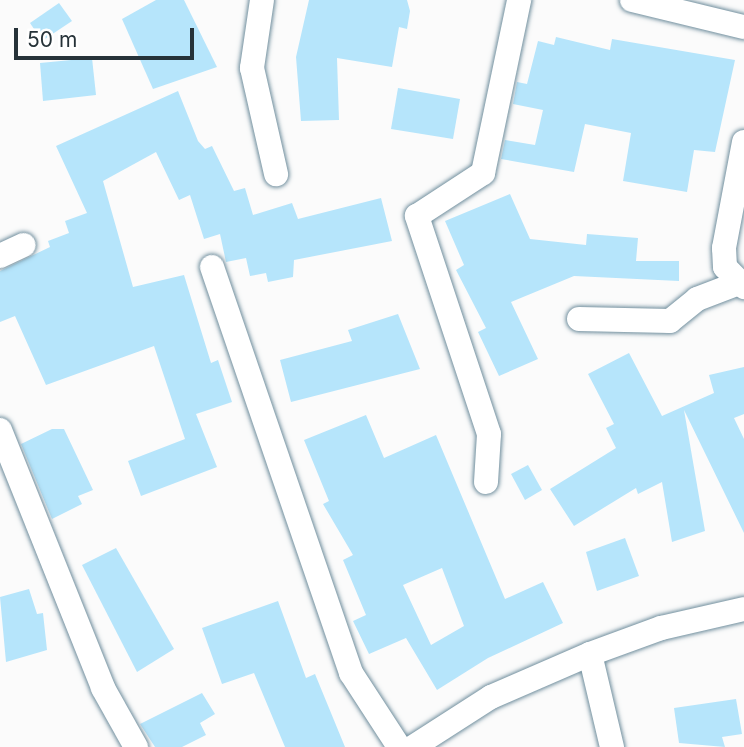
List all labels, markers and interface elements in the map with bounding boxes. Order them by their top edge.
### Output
scale bar [18,14,198,58]
text: 50 m [27,27,77,52]

